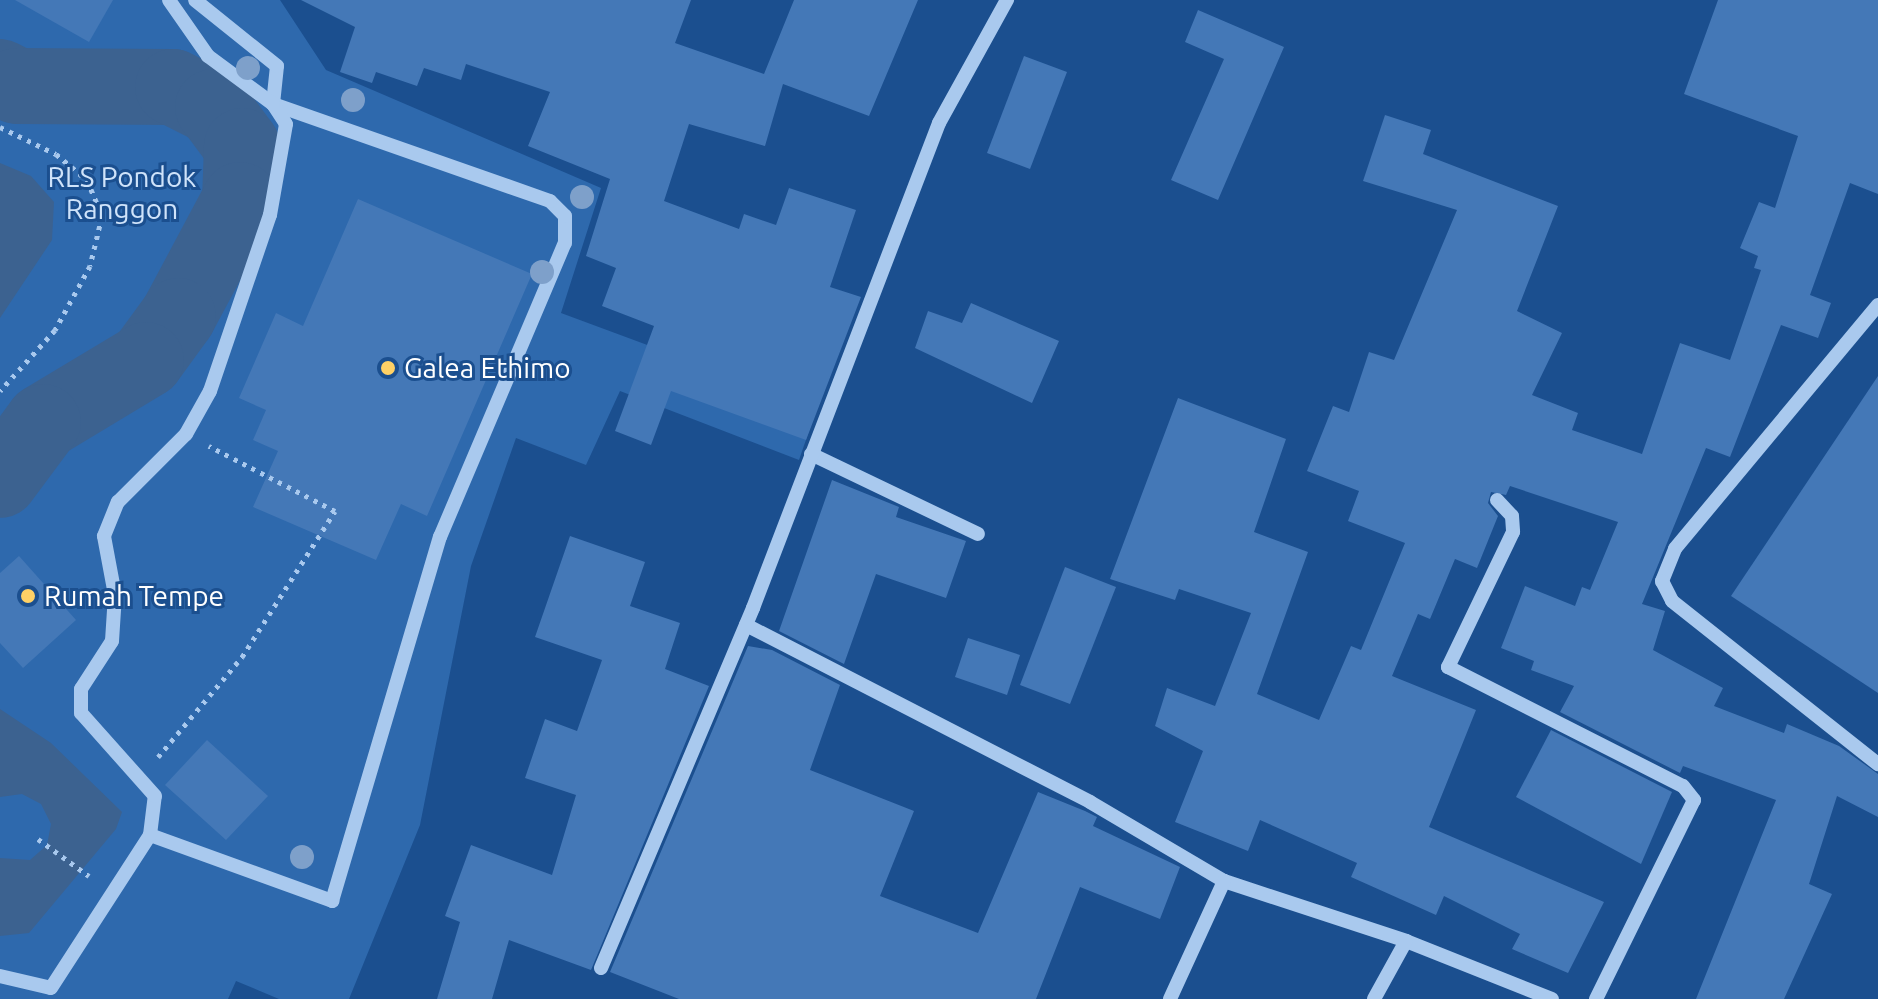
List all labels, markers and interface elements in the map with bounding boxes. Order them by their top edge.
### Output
park label: RLS Pondok Ranggon [48,160,196,226]
place label: Galea Ethimo [404,351,571,385]
marker: Galea Ethimo [379,359,397,377]
place label: Rumah Tempe [44,579,224,613]
marker: Rumah Tempe [19,587,37,605]

